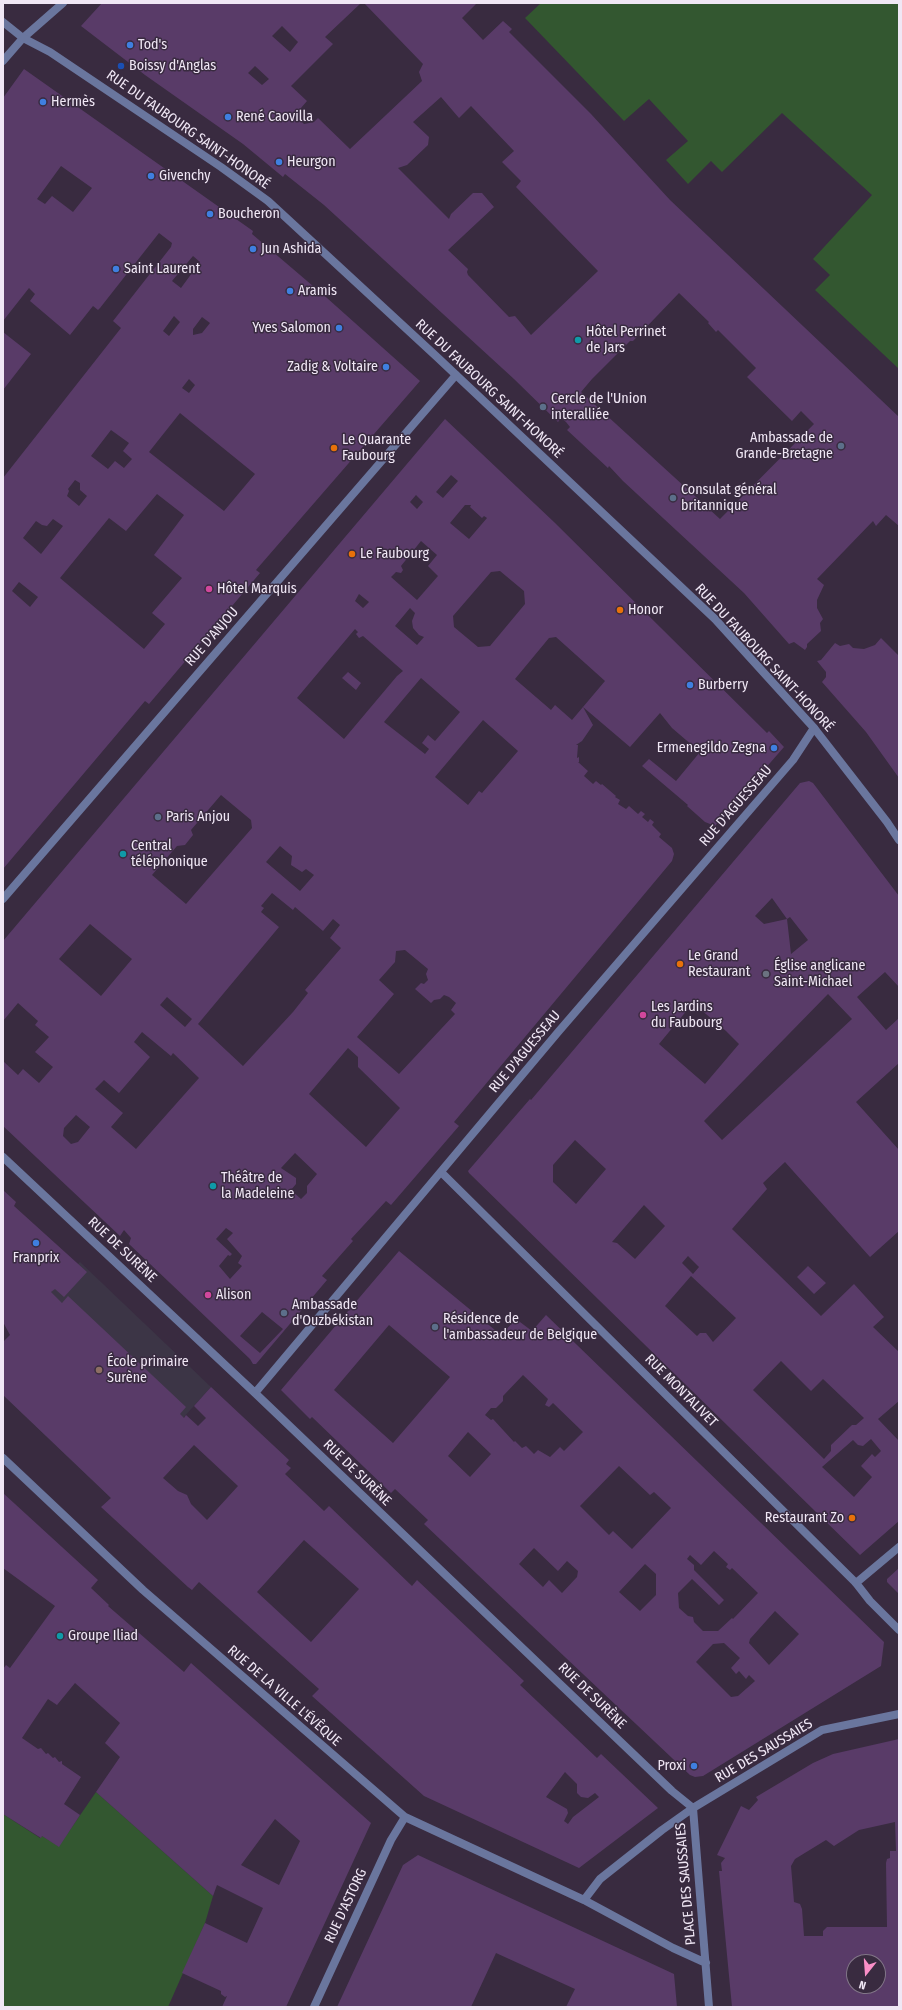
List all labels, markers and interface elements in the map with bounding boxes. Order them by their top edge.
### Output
place label: Tod's [138,37,167,53]
marker: Tod's [125,40,135,50]
place label: Boissy d'Anglas [129,58,216,74]
marker: Boissy d'Anglas [116,61,126,71]
street label: RUE DU FAUBOURG SAINT-HONORÉ [103,67,273,193]
place label: Hermès [51,94,95,110]
marker: Hermès [38,97,48,107]
place label: René Caovilla [236,109,313,125]
marker: René Caovilla [223,112,233,122]
place label: Heurgon [287,154,336,170]
marker: Heurgon [274,157,284,167]
place label: Givenchy [159,168,211,184]
marker: Givenchy [146,171,156,181]
place label: Boucheron [218,206,280,222]
marker: Boucheron [205,209,215,219]
place label: Jun Ashida [261,241,321,257]
marker: Jun Ashida [248,244,258,254]
place label: Saint Laurent [124,261,200,277]
marker: Saint Laurent [111,264,121,274]
place label: Aramis [298,283,337,299]
marker: Aramis [285,286,295,296]
street label: RUE DU FAUBOURG SAINT-HONORÉ [412,316,566,462]
place label: Yves Salomon [252,320,331,336]
marker: Yves Salomon [334,323,344,333]
place label: Hôtel Perrinet de Jars [586,324,666,356]
marker: Hôtel Perrinet de Jars [573,335,583,345]
place label: Zadig & Voltaire [287,359,378,375]
marker: Zadig & Voltaire [381,362,391,372]
place label: Cercle de l'Union interalliée [551,391,647,424]
marker: Cercle de l'Union interalliée [538,402,548,412]
place label: Ambassade de Grande-Bretagne [736,430,833,462]
place label: Le Quarante Faubourg [342,432,411,464]
marker: Ambassade de Grande-Bretagne [836,441,846,451]
marker: Le Quarante Faubourg [329,443,339,453]
place label: Consulat général britannique [681,482,777,514]
marker: Consulat général britannique [668,493,678,503]
place label: Le Faubourg [360,546,429,562]
marker: Le Faubourg [347,549,357,559]
place label: Hôtel Marquis [217,581,297,597]
street label: RUE DU FAUBOURG SAINT-HONORÉ [691,581,837,735]
marker: Hôtel Marquis [204,584,214,594]
place label: Honor [628,602,663,618]
street label: RUE D'ANJOU [182,604,242,670]
marker: Honor [615,605,625,615]
place label: Burberry [698,677,748,693]
marker: Burberry [685,680,695,690]
place label: Ermenegildo Zegna [657,740,766,756]
marker: Ermenegildo Zegna [769,743,779,753]
street label: RUE D'AGUESSEAU [696,762,776,850]
place label: Paris Anjou [166,809,230,825]
marker: Paris Anjou [153,812,163,822]
place label: Central téléphonique [131,838,208,870]
marker: Central téléphonique [118,849,128,859]
place label: Le Grand Restaurant [688,948,750,980]
place label: Église anglicane Saint-Michael [774,958,865,990]
marker: Le Grand Restaurant [675,959,685,969]
marker: Église anglicane Saint-Michael [761,969,771,979]
place label: Les Jardins du Faubourg [651,999,722,1032]
street label: RUE D'AGUESSEAU [486,1008,564,1096]
marker: Les Jardins du Faubourg [638,1010,648,1020]
place label: Théâtre de la Madeleine [221,1170,294,1202]
marker: Théâtre de la Madeleine [208,1181,218,1191]
street label: RUE DE SURÈNE [84,1214,160,1286]
marker: Franprix [31,1238,41,1248]
place label: Franprix [13,1250,59,1266]
place label: Alison [216,1287,251,1303]
marker: Alison [203,1290,213,1300]
place label: Ambassade d'Ouzbékistan [292,1297,373,1330]
marker: Ambassade d'Ouzbékistan [279,1308,289,1318]
place label: Résidence de l'ambassadeur de Belgique [443,1311,597,1344]
marker: Résidence de l'ambassadeur de Belgique [430,1322,440,1332]
street label: RUE MONTALIVET [641,1351,721,1431]
place label: École primaire Surène [107,1354,189,1386]
marker: École primaire Surène [94,1365,104,1375]
street label: RUE DE SURÈNE [319,1436,395,1510]
place label: Restaurant Zo [765,1510,844,1526]
marker: Restaurant Zo [847,1513,857,1523]
place label: Groupe Iliad [68,1628,138,1644]
marker: Groupe Iliad [55,1631,65,1641]
street label: RUE DE LA VILLE L'ÉVÊQUE [224,1642,344,1750]
street label: RUE DE SURÈNE [554,1659,630,1733]
street label: RUE DES SAUSSAIES [712,1715,816,1787]
place label: Proxi [658,1758,686,1774]
marker: Proxi [689,1761,699,1771]
street label: PLACE DES SAUSSAIES [672,1822,700,1946]
street label: RUE D'ASTORG [321,1866,371,1946]
north arrow [846,1954,886,1994]
text: N [858,1978,868,1992]

